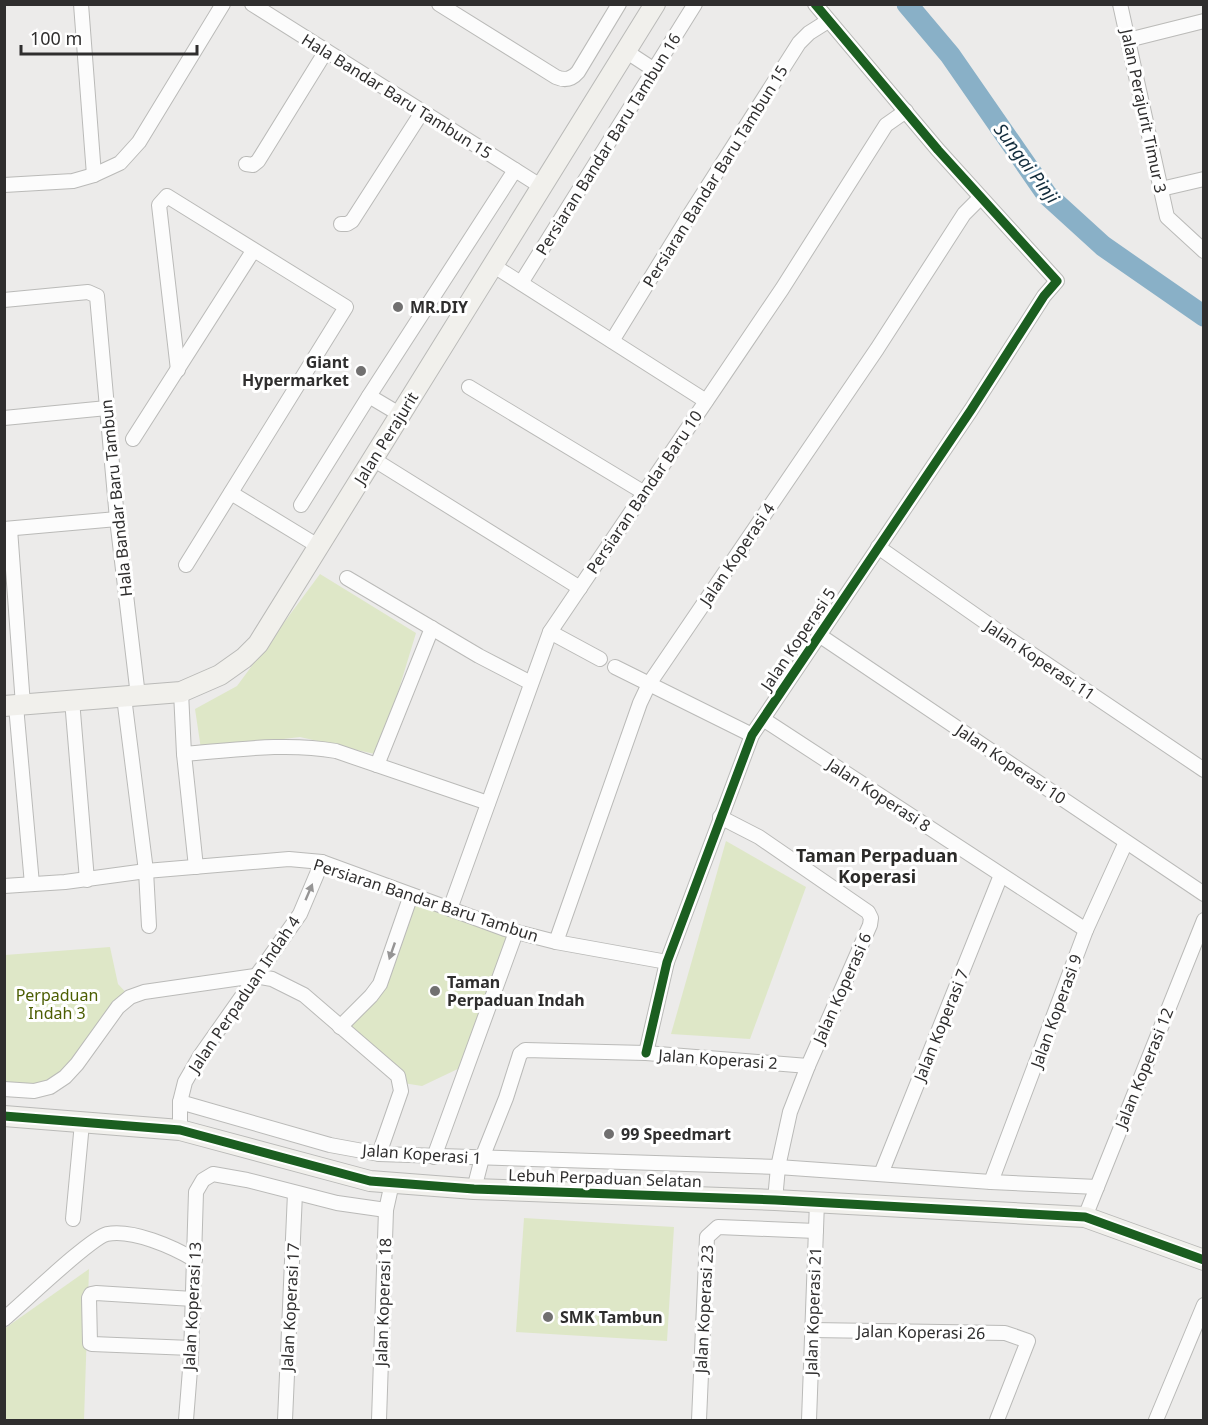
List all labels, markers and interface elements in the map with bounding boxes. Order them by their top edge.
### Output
scale bar [21,18,196,56]
street label: Jalan Perajurit Timur 3 [1115,25,1172,195]
text: 100 m [30,26,82,50]
street label: Hala Bandar Baru Tambun 15 [298,28,496,164]
street label: Persiaran Bandar Baru Tambun 16 [530,29,686,259]
street label: Persiaran Bandar Baru Tambun 15 [637,61,793,291]
water label: Sungai Pinji [989,118,1065,208]
place label: MR.DIY [410,296,469,318]
marker: MR.DIY [391,300,405,314]
place label: Giant Hypermarket [242,351,349,391]
marker: Giant Hypermarket [354,364,368,378]
street label: Jalan Perajurit [348,387,423,490]
street label: Hala Bandar Baru Tambun [95,398,137,598]
street label: Persiaran Bandar Baru 10 [581,406,707,578]
street label: Jalan Koperasi 4 [693,498,779,611]
street label: Jalan Koperasi 5 [754,583,840,696]
street label: Jalan Koperasi 11 [979,614,1099,705]
street label: Jalan Koperasi 10 [950,718,1070,809]
street label: Jalan Koperasi 8 [821,752,935,837]
district label: Taman Perpaduan Koperasi [796,843,958,888]
street label: Persiaran Bandar Baru Tambun [311,853,541,947]
one-way arrow [305,883,314,901]
street label: Jalan Perpaduan Indah 4 [182,911,305,1078]
street label: Jalan Koperasi 6 [807,929,876,1049]
one-way arrow [386,942,396,960]
street label: Jalan Koperasi 9 [1025,951,1087,1073]
street label: Jalan Koperasi 7 [908,966,974,1086]
place label: Taman Perpaduan Indah [447,971,585,1011]
park label: Perpaduan Indah 3 [16,984,98,1024]
marker: Taman Perpaduan Indah [428,984,442,998]
street label: Jalan Koperasi 12 [1109,1004,1178,1134]
street label: Jalan Koperasi 2 [656,1044,778,1074]
place label: 99 Speedmart [621,1123,731,1145]
marker: 99 Speedmart [602,1127,616,1141]
street label: Jalan Koperasi 1 [360,1139,482,1169]
street label: Lebuh Perpaduan Selatan [508,1164,702,1192]
street label: Jalan Koperasi 18 [370,1237,396,1369]
street label: Jalan Koperasi 13 [178,1241,206,1373]
street label: Jalan Koperasi 17 [276,1242,304,1374]
street label: Jalan Koperasi 23 [690,1244,718,1376]
street label: Jalan Koperasi 21 [800,1246,826,1378]
place label: SMK Tambun [560,1306,663,1328]
marker: SMK Tambun [541,1310,555,1324]
street label: Jalan Koperasi 26 [855,1320,985,1344]

